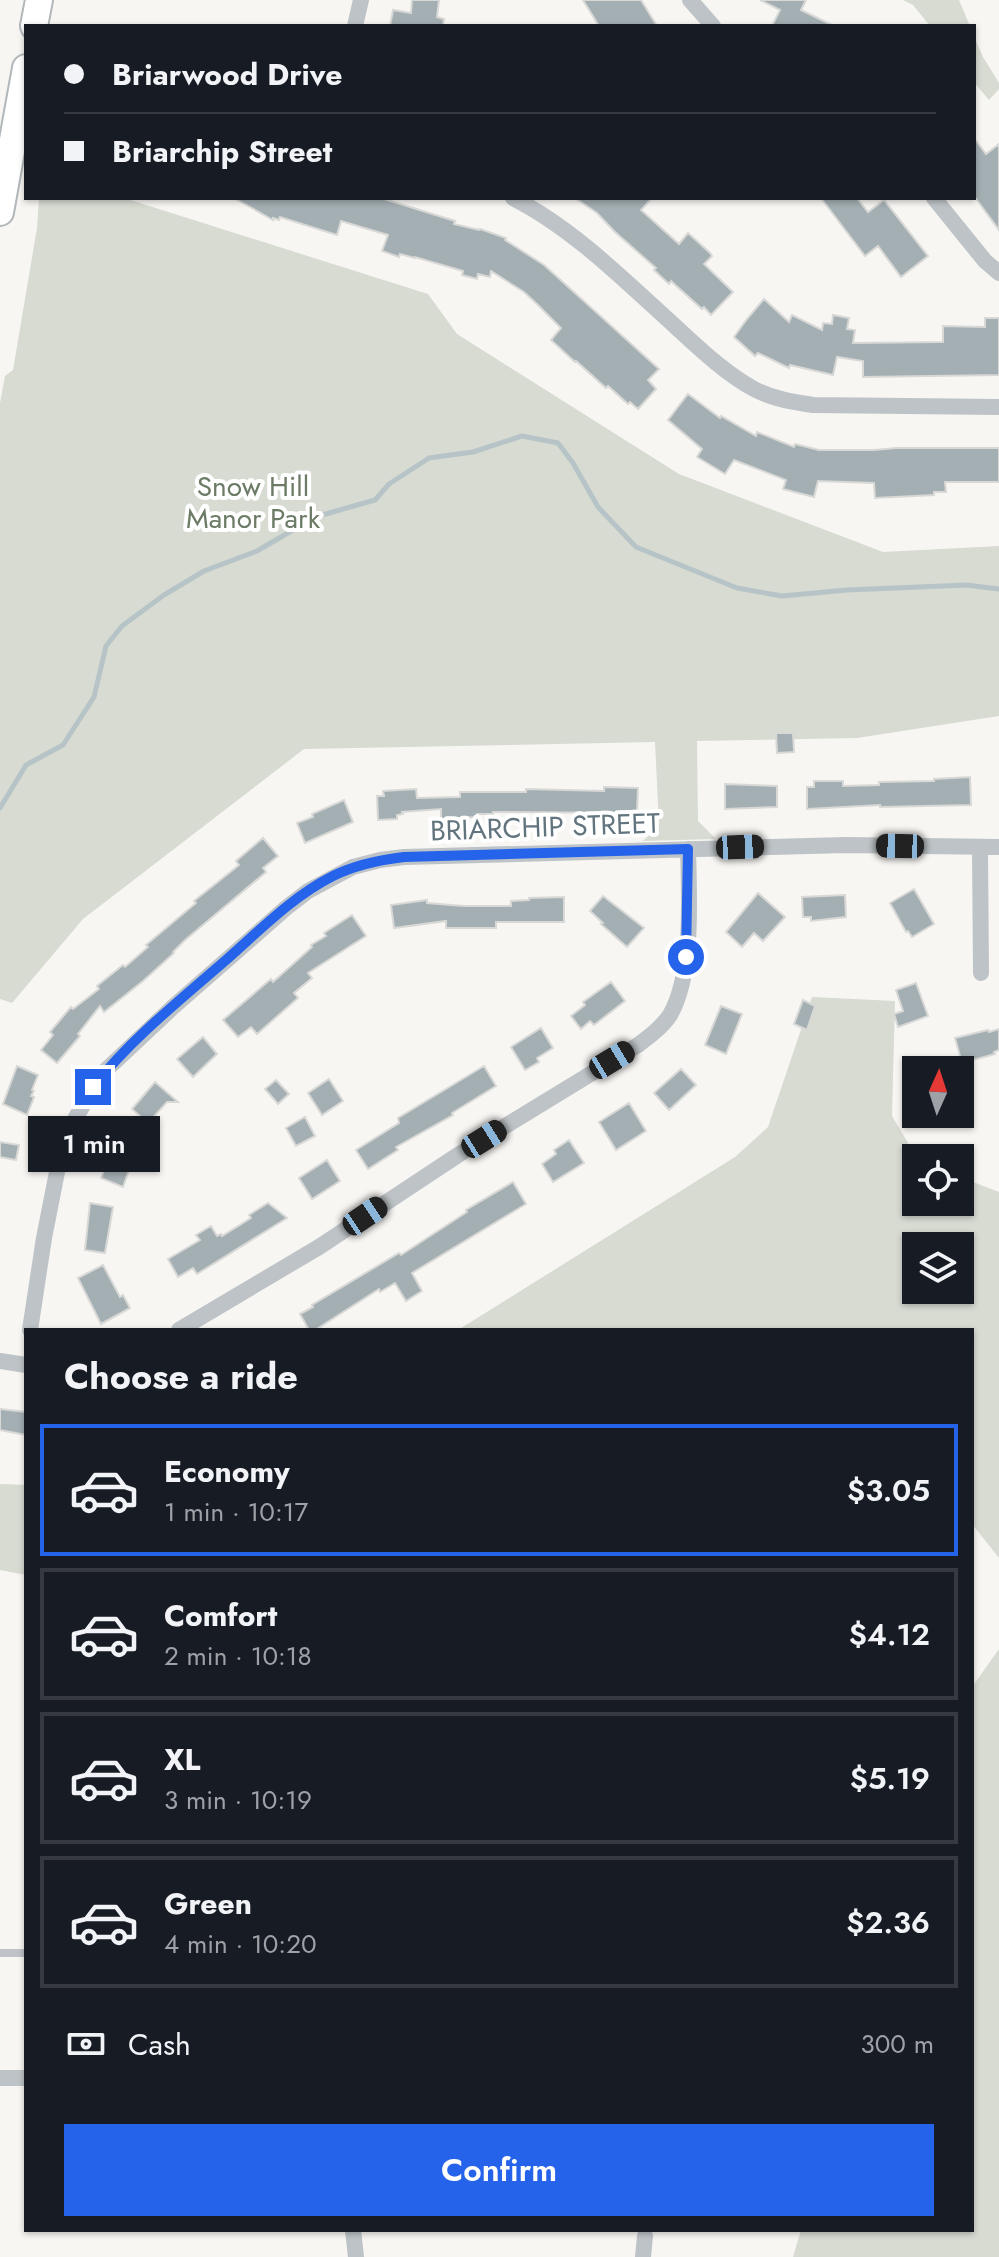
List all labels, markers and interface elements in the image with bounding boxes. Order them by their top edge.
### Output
text: Briarwood Drive [112,53,342,96]
text: Briarchip Street [112,130,332,173]
park label: Snow Hill Manor Park [186,466,321,539]
street label: BRIARCHIP STREET [429,802,661,852]
car [716,834,764,860]
car [876,834,924,858]
route start [668,939,704,975]
car [585,1037,639,1083]
north arrow [902,1056,974,1128]
map controls [902,1056,974,1304]
route end [75,1069,111,1105]
callout: 1 min [27,1115,159,1171]
car [457,1116,511,1162]
text: 1 min [62,1125,126,1163]
button: locate [902,1144,974,1216]
car [338,1193,392,1239]
button: layers [902,1232,974,1304]
text: Choose a ride [64,1350,298,1402]
text: Economy [164,1450,290,1493]
icon: car [68,1454,140,1526]
text: $3.05 [847,1469,930,1512]
text: 1 min · 10:17 [164,1493,308,1531]
text: Comfort [164,1594,277,1637]
icon: car [68,1598,140,1670]
text: $4.12 [849,1613,930,1656]
text: 2 min · 10:18 [164,1637,312,1675]
text: XL [164,1738,200,1781]
icon: car [68,1742,140,1814]
text: $5.19 [850,1757,930,1800]
text: 3 min · 10:19 [164,1781,312,1819]
text: Green [164,1882,252,1925]
icon: car [68,1886,140,1958]
text: $2.36 [846,1901,930,1944]
text: 4 min · 10:20 [164,1925,317,1963]
icon: cash [64,2022,108,2066]
text: Cash [128,2023,191,2066]
text: 300 m [861,2025,934,2063]
button: Confirm [64,2124,934,2216]

